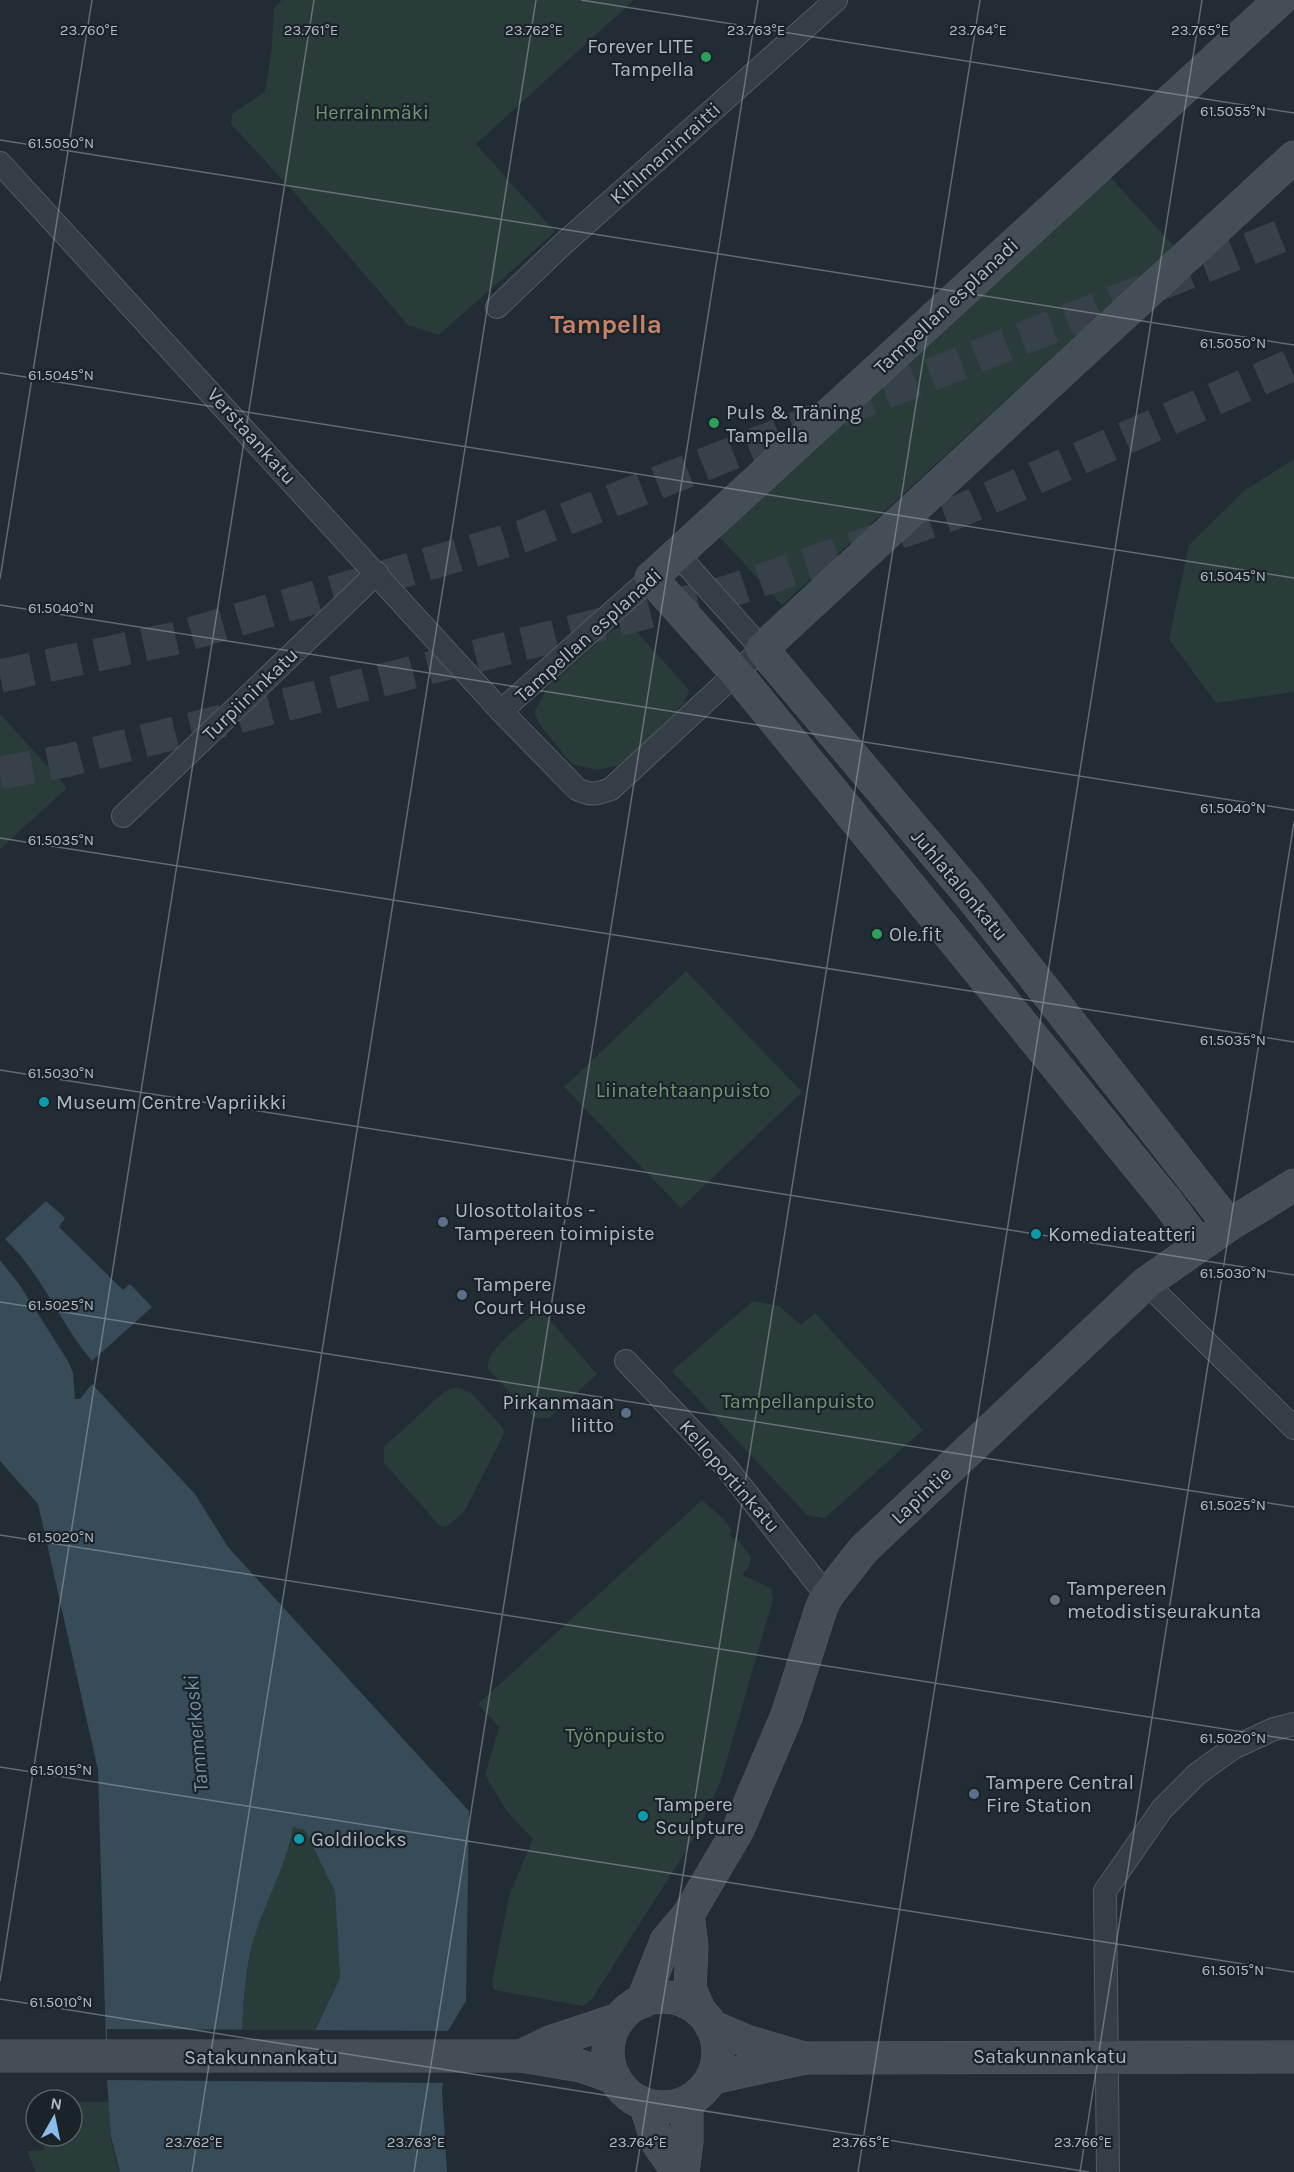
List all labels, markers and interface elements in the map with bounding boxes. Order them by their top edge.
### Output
text: 23.760°E [60,21,118,39]
text: 23.761°E [284,21,338,39]
text: 23.762°E [505,21,563,39]
text: 23.763°E [727,21,785,39]
text: 23.764°E [949,21,1007,39]
text: 23.765°E [1171,21,1229,39]
place label: Forever LITE Tampella [587,35,694,81]
marker: Forever LITE Tampella [699,50,713,64]
street label: Kihlmaninraitti [605,98,725,209]
park label: Herrainmäki [315,101,429,124]
text: 61.5055°N [1200,102,1266,120]
text: 61.5050°N [28,134,94,152]
street label: Tampellan esplanadi [869,234,1023,379]
district label: Tampella [550,309,662,340]
text: 61.5050°N [1200,334,1266,352]
text: 61.5045°N [28,366,94,384]
street label: Verstaankatu [202,383,301,489]
place label: Puls & Träning Tampella [726,401,861,447]
marker: Puls & Träning Tampella [707,416,721,430]
street label: Tampellan esplanadi [510,564,666,707]
text: 61.5045°N [1200,567,1266,585]
text: 61.5040°N [28,599,94,617]
street label: Turpiininkatu [198,643,303,746]
text: 61.5040°N [1200,799,1266,817]
street label: Juhlatalonkatu [906,825,1013,946]
text: 61.5035°N [28,831,94,849]
place label: Ole.fit [889,923,942,946]
marker: Ole.fit [870,927,884,941]
text: 61.5035°N [1200,1031,1266,1049]
text: 61.5030°N [28,1064,94,1082]
park label: Liinatehtaanpuisto [596,1079,770,1102]
place label: Museum Centre Vapriikki [56,1091,287,1114]
marker: Museum Centre Vapriikki [37,1095,51,1109]
place label: Ulosottolaitos - Tampereen toimipiste [455,1199,655,1245]
marker: Ulosottolaitos - Tampereen toimipiste [436,1215,450,1229]
place label: Komediateatteri [1048,1223,1196,1246]
marker: Komediateatteri [1029,1227,1043,1241]
text: 61.5030°N [1200,1264,1266,1282]
place label: Tampere Court House [474,1273,586,1319]
marker: Tampere Court House [455,1288,469,1302]
text: 61.5025°N [28,1296,94,1314]
park label: Tampellanpuisto [722,1390,874,1413]
place label: Pirkanmaan liitto [503,1391,614,1437]
marker: Pirkanmaan liitto [619,1406,633,1420]
street label: Kelloportinkatu [674,1415,785,1537]
street label: Lapintie [886,1462,956,1529]
text: 61.5025°N [1200,1496,1266,1514]
text: 61.5020°N [28,1528,94,1546]
place label: Tampereen metodistiseurakunta [1067,1577,1261,1623]
marker: Tampereen metodistiseurakunta [1048,1593,1062,1607]
water label: Tammerkoski [179,1674,213,1794]
park label: Työnpuisto [565,1724,665,1747]
text: 61.5020°N [1200,1729,1266,1747]
text: 61.5015°N [30,1761,92,1779]
place label: Tampere Central Fire Station [986,1771,1134,1817]
marker: Tampere Central Fire Station [967,1787,981,1801]
place label: Tampere Sculpture [655,1793,744,1839]
marker: Tampere Sculpture [636,1809,650,1823]
place label: Goldilocks [311,1828,407,1851]
marker: Goldilocks [292,1832,306,1846]
text: 61.5015°N [1202,1961,1264,1979]
text: 61.5010°N [30,1993,92,2011]
street label: Satakunnankatu [973,2045,1127,2068]
street label: Satakunnankatu [184,2046,338,2069]
north arrow [24,2088,84,2148]
text: N [49,2093,63,2114]
text: 23.762°E [165,2133,223,2151]
text: 23.763°E [387,2133,445,2151]
text: 23.764°E [609,2133,667,2151]
text: 23.765°E [832,2133,890,2151]
text: 23.766°E [1054,2133,1112,2151]

